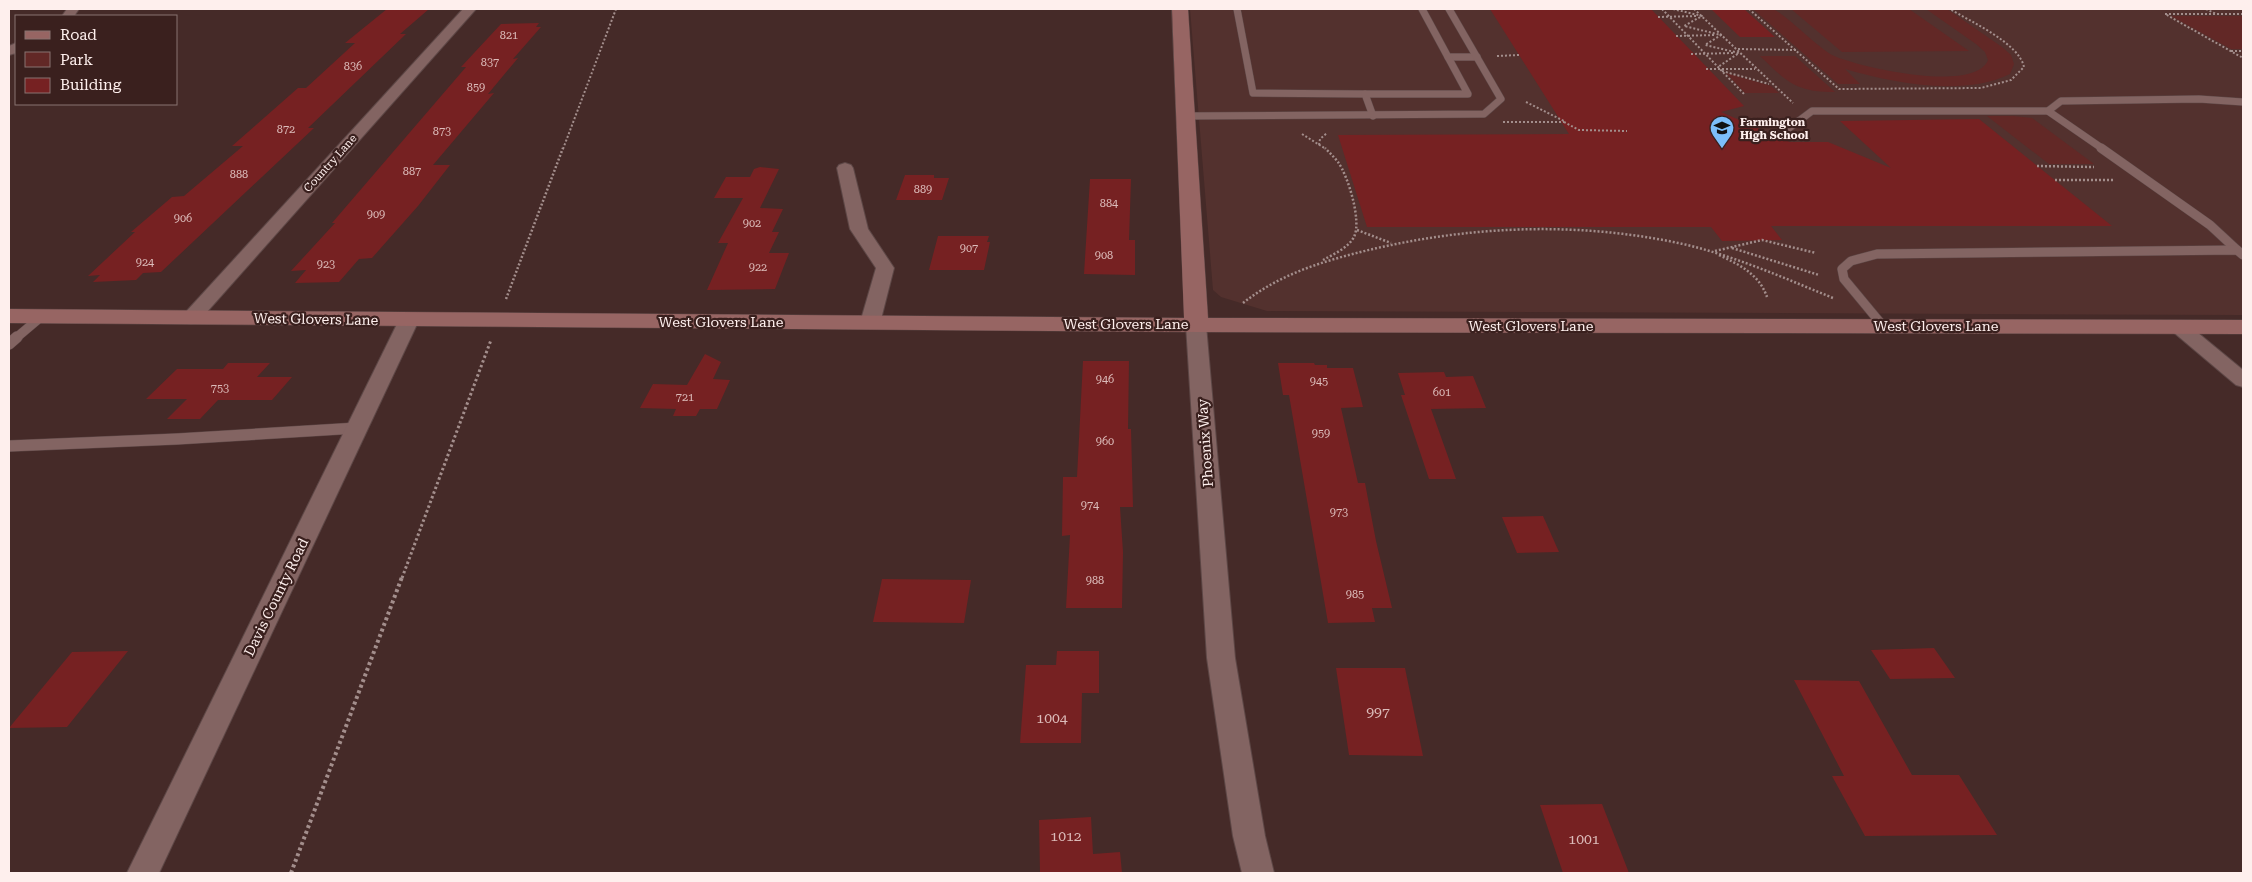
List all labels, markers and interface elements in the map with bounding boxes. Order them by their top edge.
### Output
legend [15,15,178,105]
text: Road [60,26,97,44]
house number: 821 [500,29,518,42]
text: Park [60,51,94,69]
house number: 837 [481,56,499,69]
house number: 836 [344,60,362,73]
text: Building [60,76,122,94]
house number: 859 [467,81,485,94]
school or university icon: Farmington High School [1709,115,1735,149]
place label: Farmington High School [1740,116,1809,142]
house number: 872 [277,123,295,136]
house number: 873 [433,125,451,138]
street label: Country Lane [301,132,360,195]
house number: 887 [403,165,421,178]
house number: 888 [230,168,248,181]
house number: 889 [914,183,932,196]
house number: 884 [1100,197,1119,210]
house number: 909 [367,208,385,221]
house number: 906 [174,212,192,225]
house number: 902 [743,217,761,230]
house number: 907 [960,242,978,255]
house number: 908 [1095,249,1113,262]
house number: 924 [136,256,155,269]
house number: 923 [317,258,335,271]
house number: 922 [749,261,767,274]
street label: West Glovers Lane [253,310,379,328]
street label: West Glovers Lane [659,314,784,330]
street label: West Glovers Lane [1064,316,1189,332]
street label: West Glovers Lane [1469,318,1594,334]
street label: West Glovers Lane [1874,318,1999,334]
house number: 946 [1096,373,1114,386]
house number: 945 [1310,375,1328,388]
house number: 753 [211,382,229,395]
house number: 601 [1433,386,1451,399]
house number: 721 [676,391,694,404]
street label: Phoenix Way [1194,398,1216,488]
house number: 959 [1312,427,1330,440]
house number: 960 [1096,435,1114,448]
house number: 974 [1081,499,1100,512]
house number: 973 [1330,506,1348,519]
street label: Davis County Road [241,536,311,658]
house number: 988 [1086,574,1104,587]
house number: 985 [1346,588,1364,601]
house number: 997 [1366,704,1390,720]
house number: 1004 [1036,710,1068,726]
house number: 1012 [1050,828,1082,844]
house number: 1001 [1568,831,1600,847]

